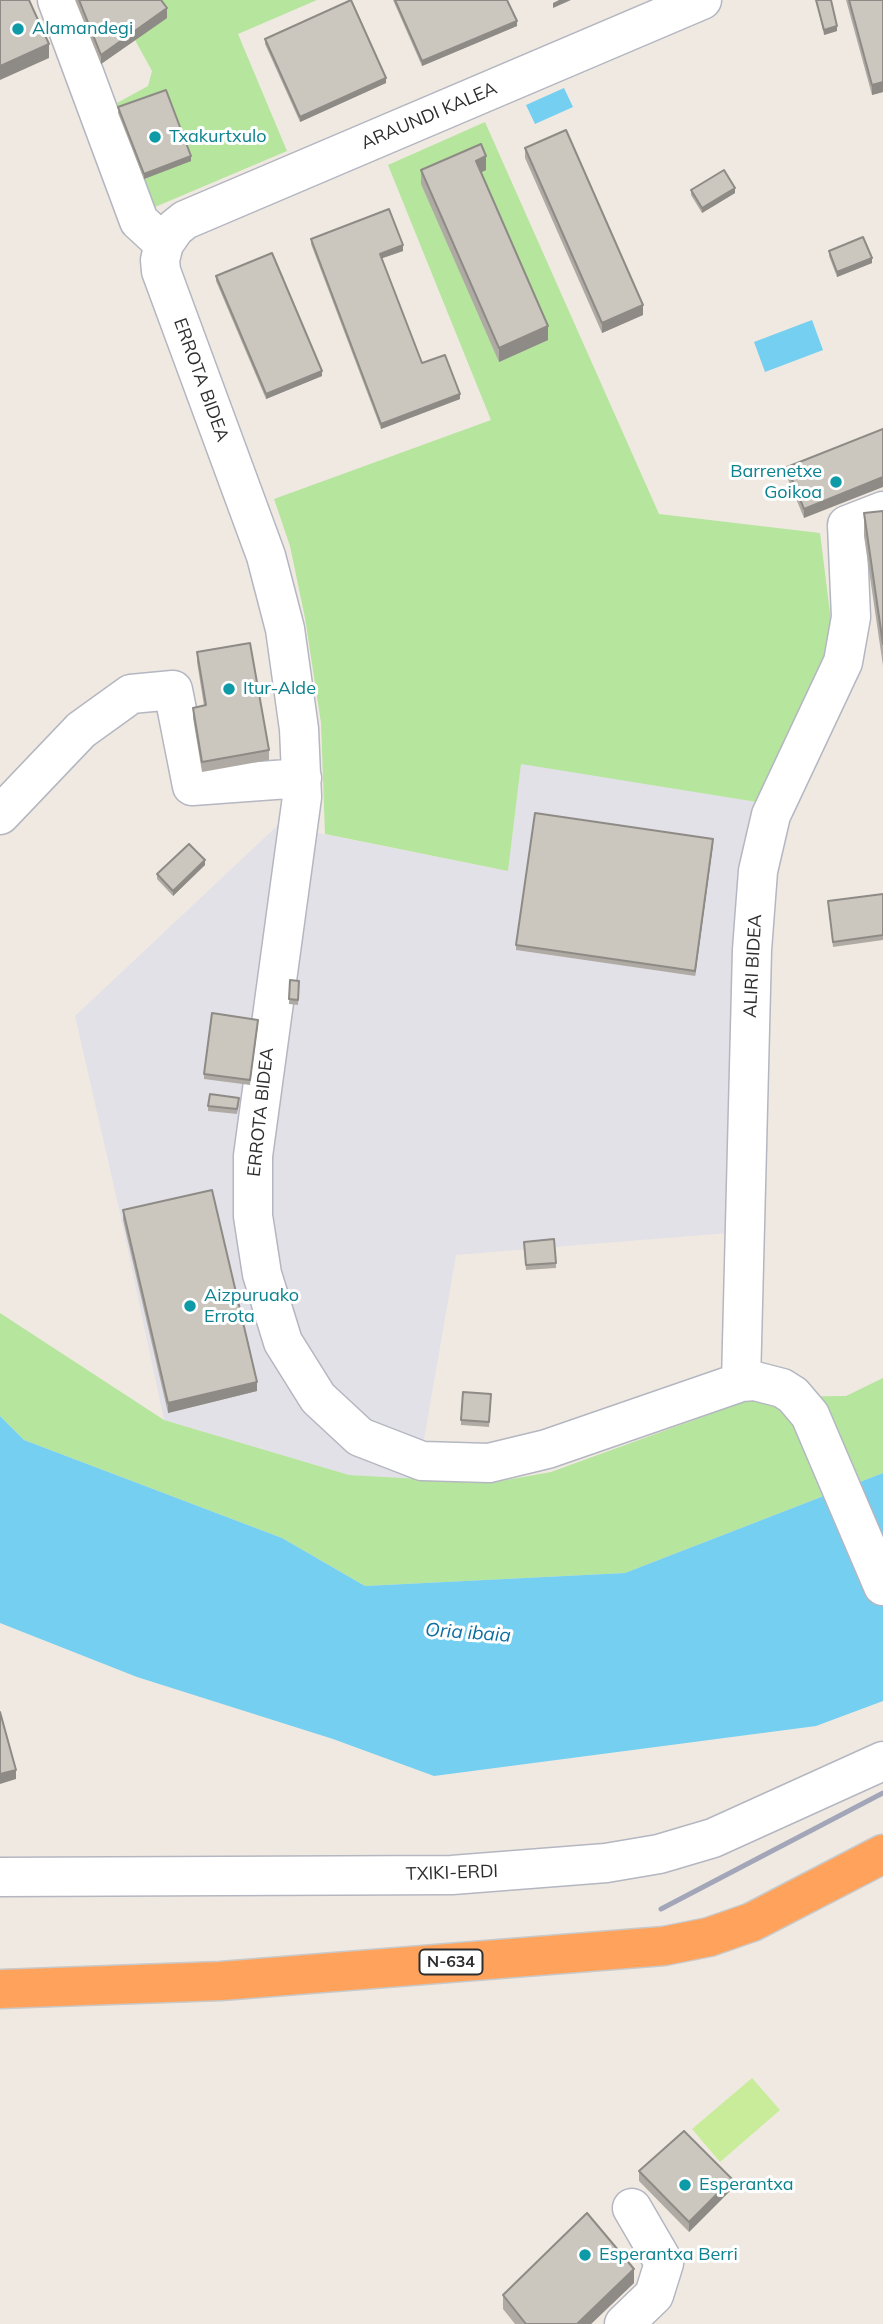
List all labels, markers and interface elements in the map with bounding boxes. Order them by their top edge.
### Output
place label: Alamandegi [32,18,133,40]
marker: Alamandegi [10,21,26,37]
street label: ARAUNDI KALEA [358,78,500,154]
place label: Txakurtxulo [169,126,267,148]
marker: Txakurtxulo [147,129,163,145]
street label: ERROTA BIDEA [169,315,233,445]
place label: Barrenetxe Goikoa [730,461,822,504]
marker: Barrenetxe Goikoa [828,474,844,490]
place label: Itur-Alde [243,678,316,700]
marker: Itur-Alde [221,681,237,697]
street label: ALIRI BIDEA [740,914,766,1018]
street label: ERROTA BIDEA [243,1046,279,1178]
place label: Aizpuruako Errota [204,1285,299,1328]
marker: Aizpuruako Errota [182,1298,198,1314]
water label: Oria ibaia [424,1619,512,1647]
street label: TXIKI-ERDI [406,1861,498,1885]
road number: N-634 [420,1950,482,1974]
place label: Esperantxa [699,2174,794,2196]
marker: Esperantxa [677,2177,693,2193]
place label: Esperantxa Berri [599,2244,738,2266]
marker: Esperantxa Berri [577,2247,593,2263]

